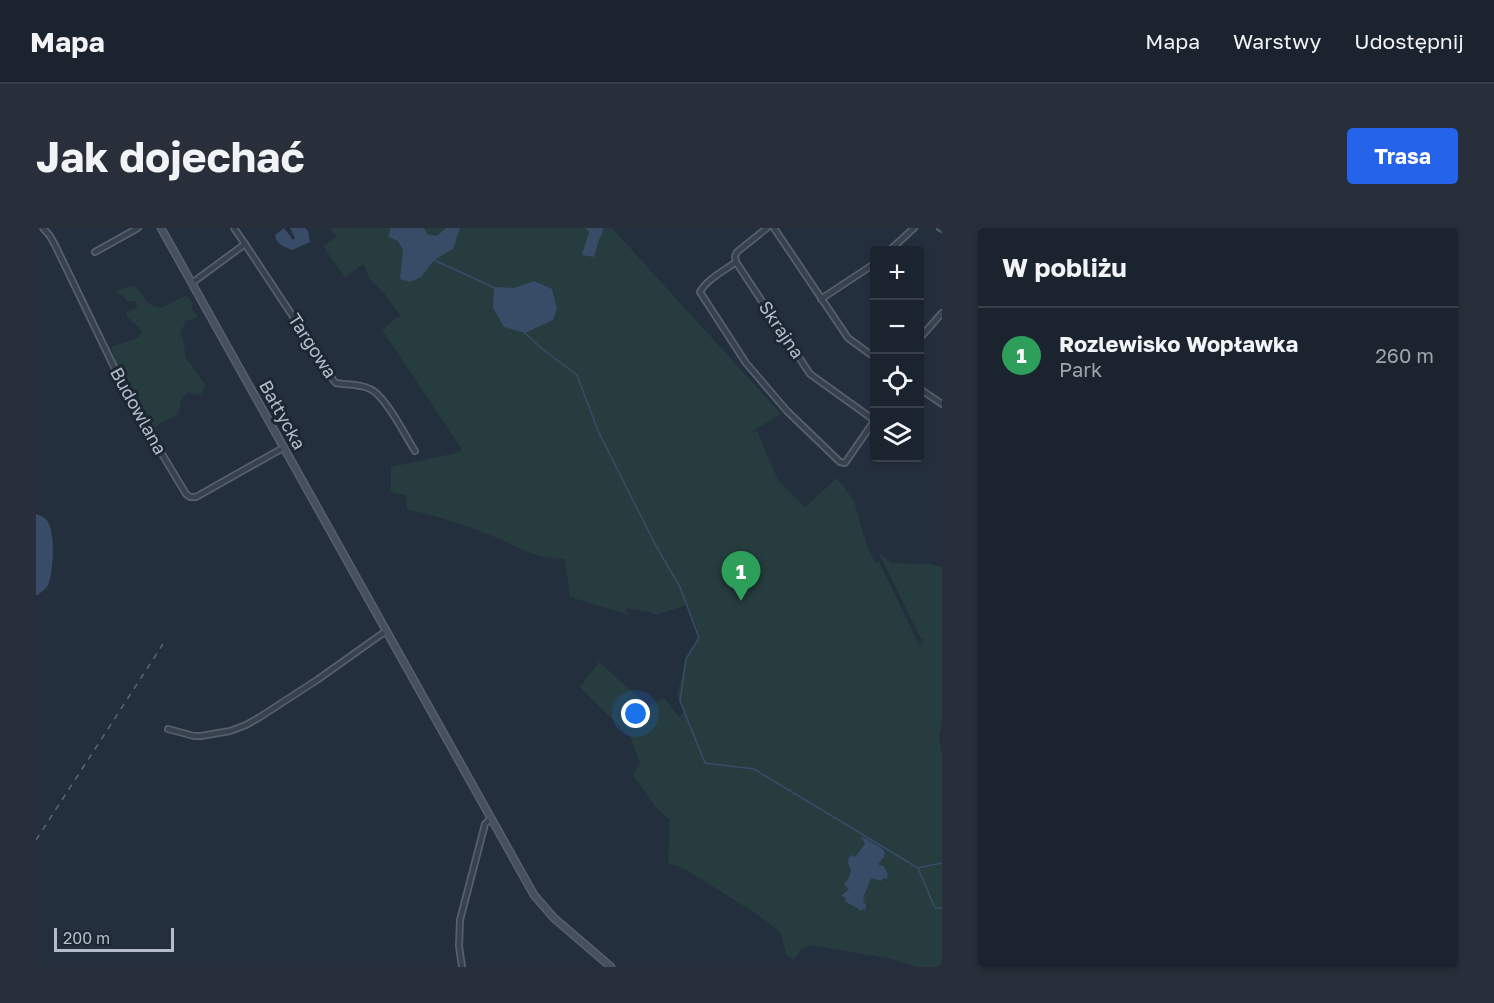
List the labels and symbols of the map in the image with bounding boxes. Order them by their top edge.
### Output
street label: Skrajna [755,296,809,362]
street label: Targowa [284,309,342,382]
street label: Budowlana [106,363,172,458]
street label: Bałtycka [255,376,311,453]
pin: 1 [722,552,760,601]
your location [621,699,650,728]
scale bar [54,925,174,952]

